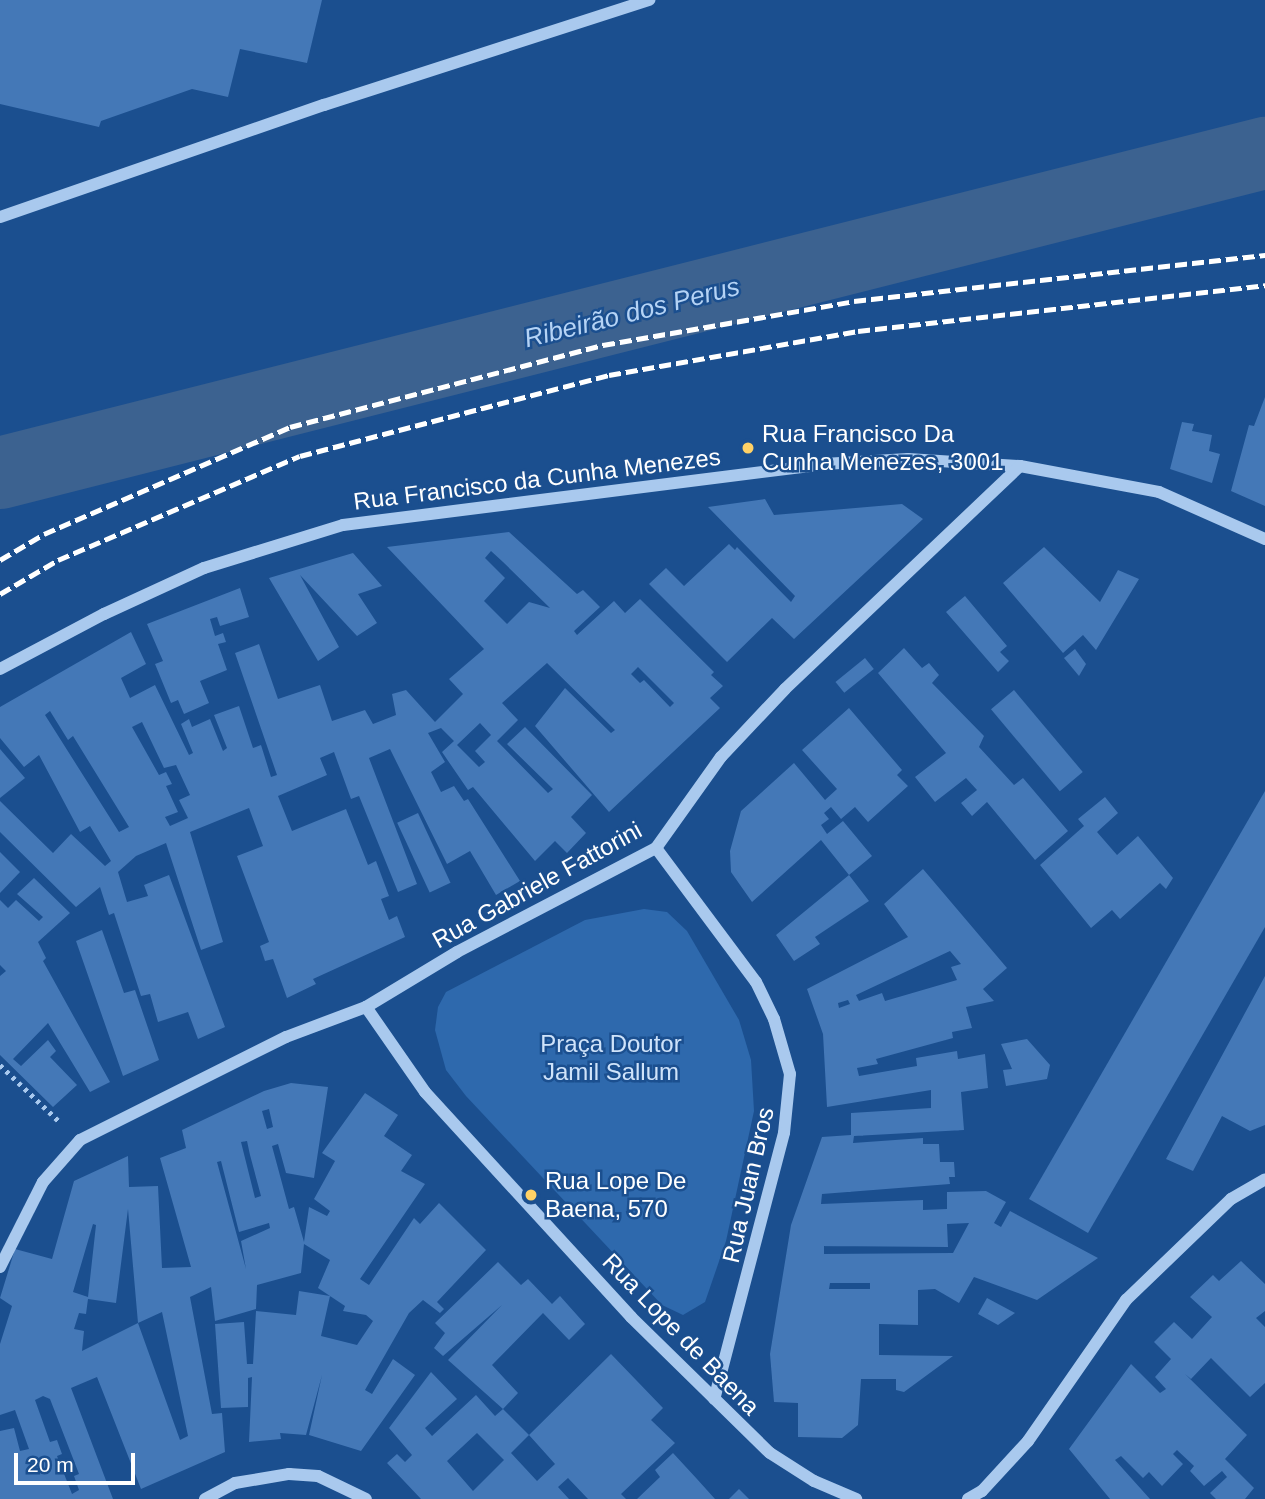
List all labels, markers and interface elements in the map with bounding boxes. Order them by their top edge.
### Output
water label: Ribeirão dos Perus [521,271,743,355]
place label: Rua Francisco Da Cunha Menezes, 3001 [762,420,1004,476]
marker: Rua Francisco Da Cunha Menezes, 3001 [740,440,756,456]
street label: Rua Francisco da Cunha Menezes [352,442,722,516]
street label: Rua Gabriele Fattorini [427,815,647,955]
park label: Praça Doutor Jamil Sallum [540,1030,682,1086]
street label: Rua Juan Bros [716,1104,780,1266]
place label: Rua Lope De Baena, 570 [545,1167,686,1223]
marker: Rua Lope De Baena, 570 [523,1187,539,1203]
street label: Rua Lope de Baena [596,1247,766,1421]
scale bar [18,1440,138,1484]
text: 20 m [27,1453,74,1476]

